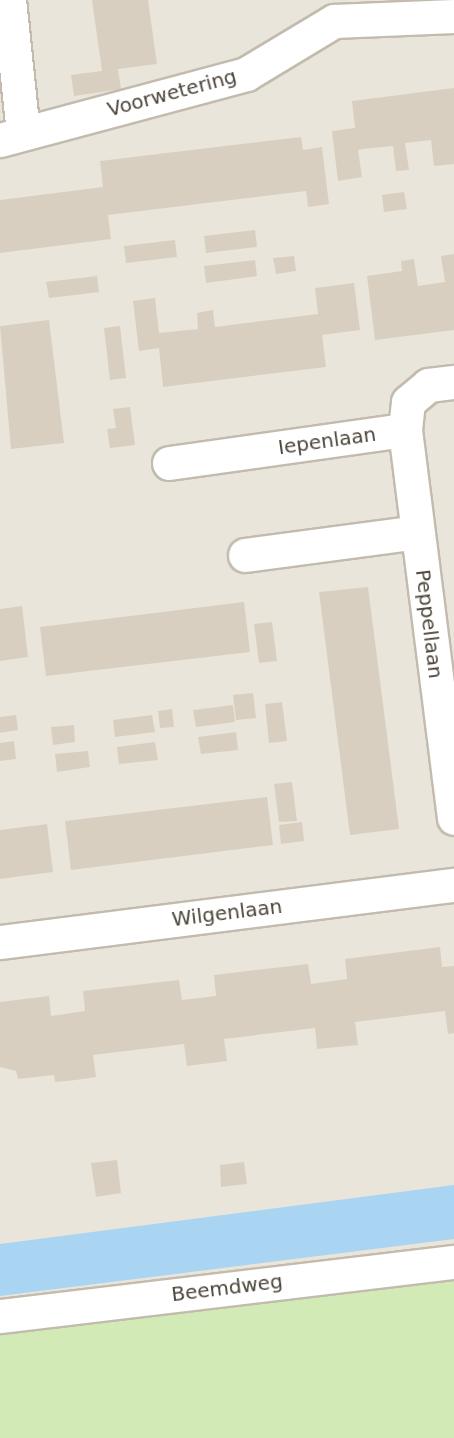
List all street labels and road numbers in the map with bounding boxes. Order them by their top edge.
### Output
street label: Voorwetering [105,64,239,122]
street label: Iepenlaan [276,422,378,460]
street label: Peppellaan [410,568,448,680]
street label: Wilgenlaan [171,894,283,932]
street label: Beemdweg [170,1269,284,1307]

